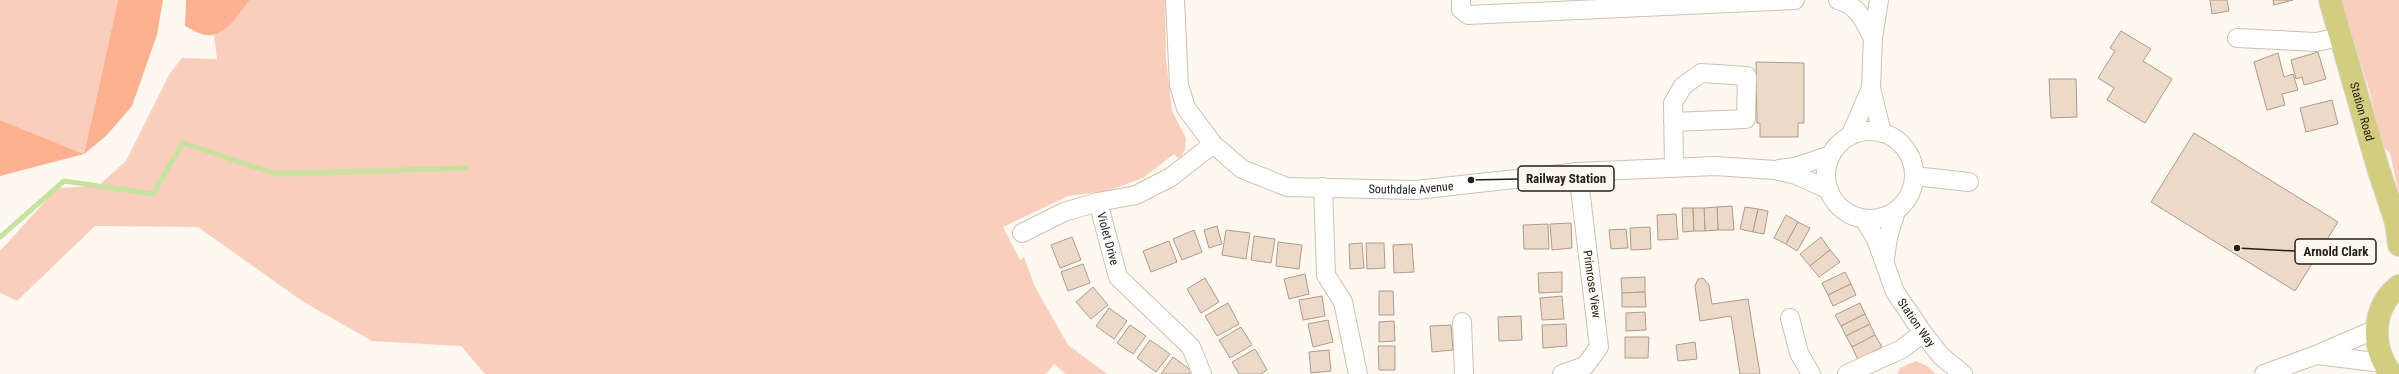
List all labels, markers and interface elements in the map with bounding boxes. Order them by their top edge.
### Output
street label: Station Road [2347,80,2377,143]
callout: Railway Station [1518,166,1614,191]
text: Railway Station [1526,171,1606,186]
street label: Southdale Avenue [1368,179,1454,197]
street label: Violet Drive [1094,211,1122,267]
callout: Arnold Clark [2295,239,2376,264]
text: Arnold Clark [2304,244,2369,259]
street label: Primrose View [1580,249,1604,319]
street label: Station Way [1894,296,1938,350]

